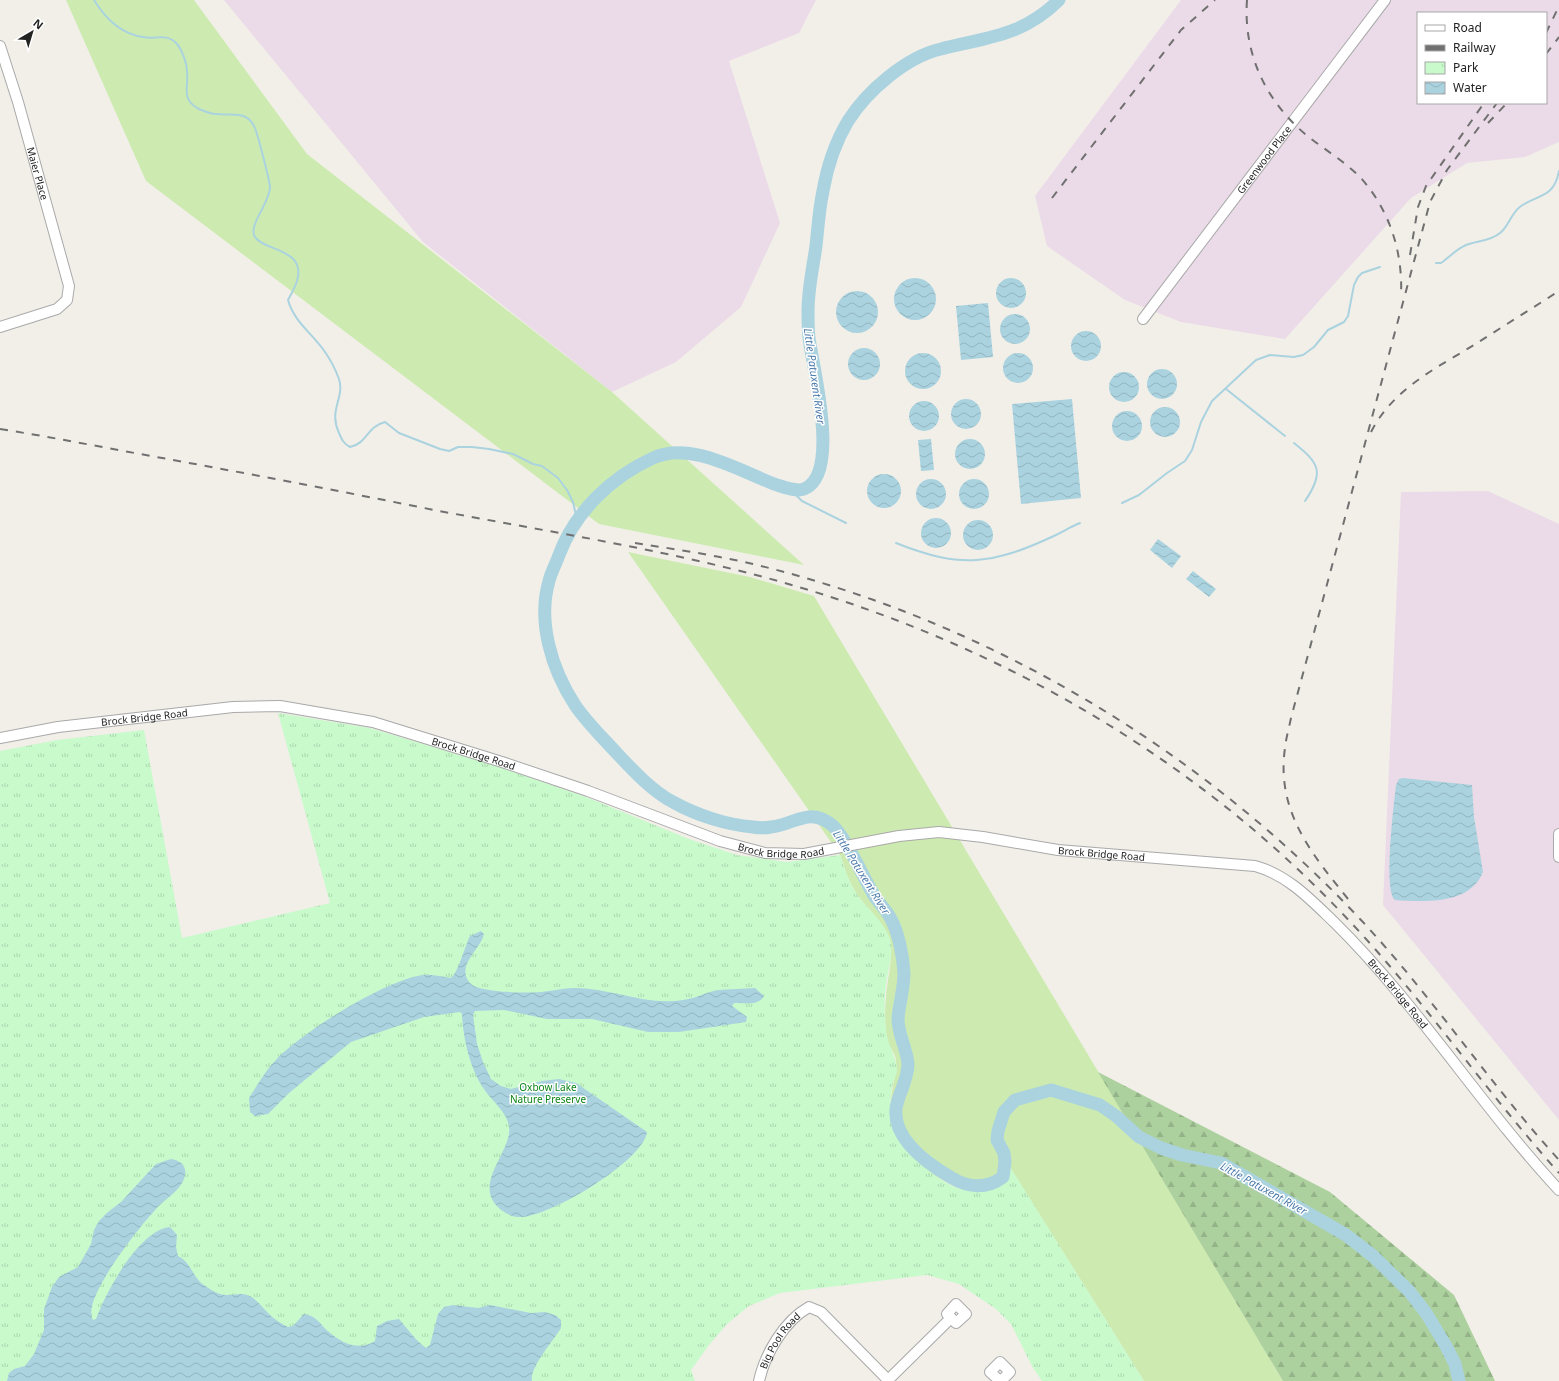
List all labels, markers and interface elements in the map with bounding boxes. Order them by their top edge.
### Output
north arrow [12,12,52,52]
legend [1417,12,1547,104]
text: N [30,15,47,32]
text: Road [1453,19,1482,36]
text: Railway [1453,39,1497,56]
text: Park [1453,59,1479,76]
text: Water [1453,79,1487,96]
street label: Greenwood Place [1233,122,1295,197]
street label: Maier Place [24,145,52,202]
water label: Little Patuxent River [801,327,829,426]
street label: Brock Bridge Road [100,705,188,729]
street label: Brock Bridge Road [430,734,517,773]
water label: Little Patuxent River [830,827,894,918]
street label: Brock Bridge Road [736,839,825,861]
street label: Brock Bridge Road [1057,843,1145,864]
street label: Brock Bridge Road [1365,955,1432,1031]
park label: Oxbow Lake Nature Preserve [510,1080,586,1106]
water label: Little Patuxent River [1218,1158,1310,1218]
street label: Big Pool Road [756,1309,803,1371]

